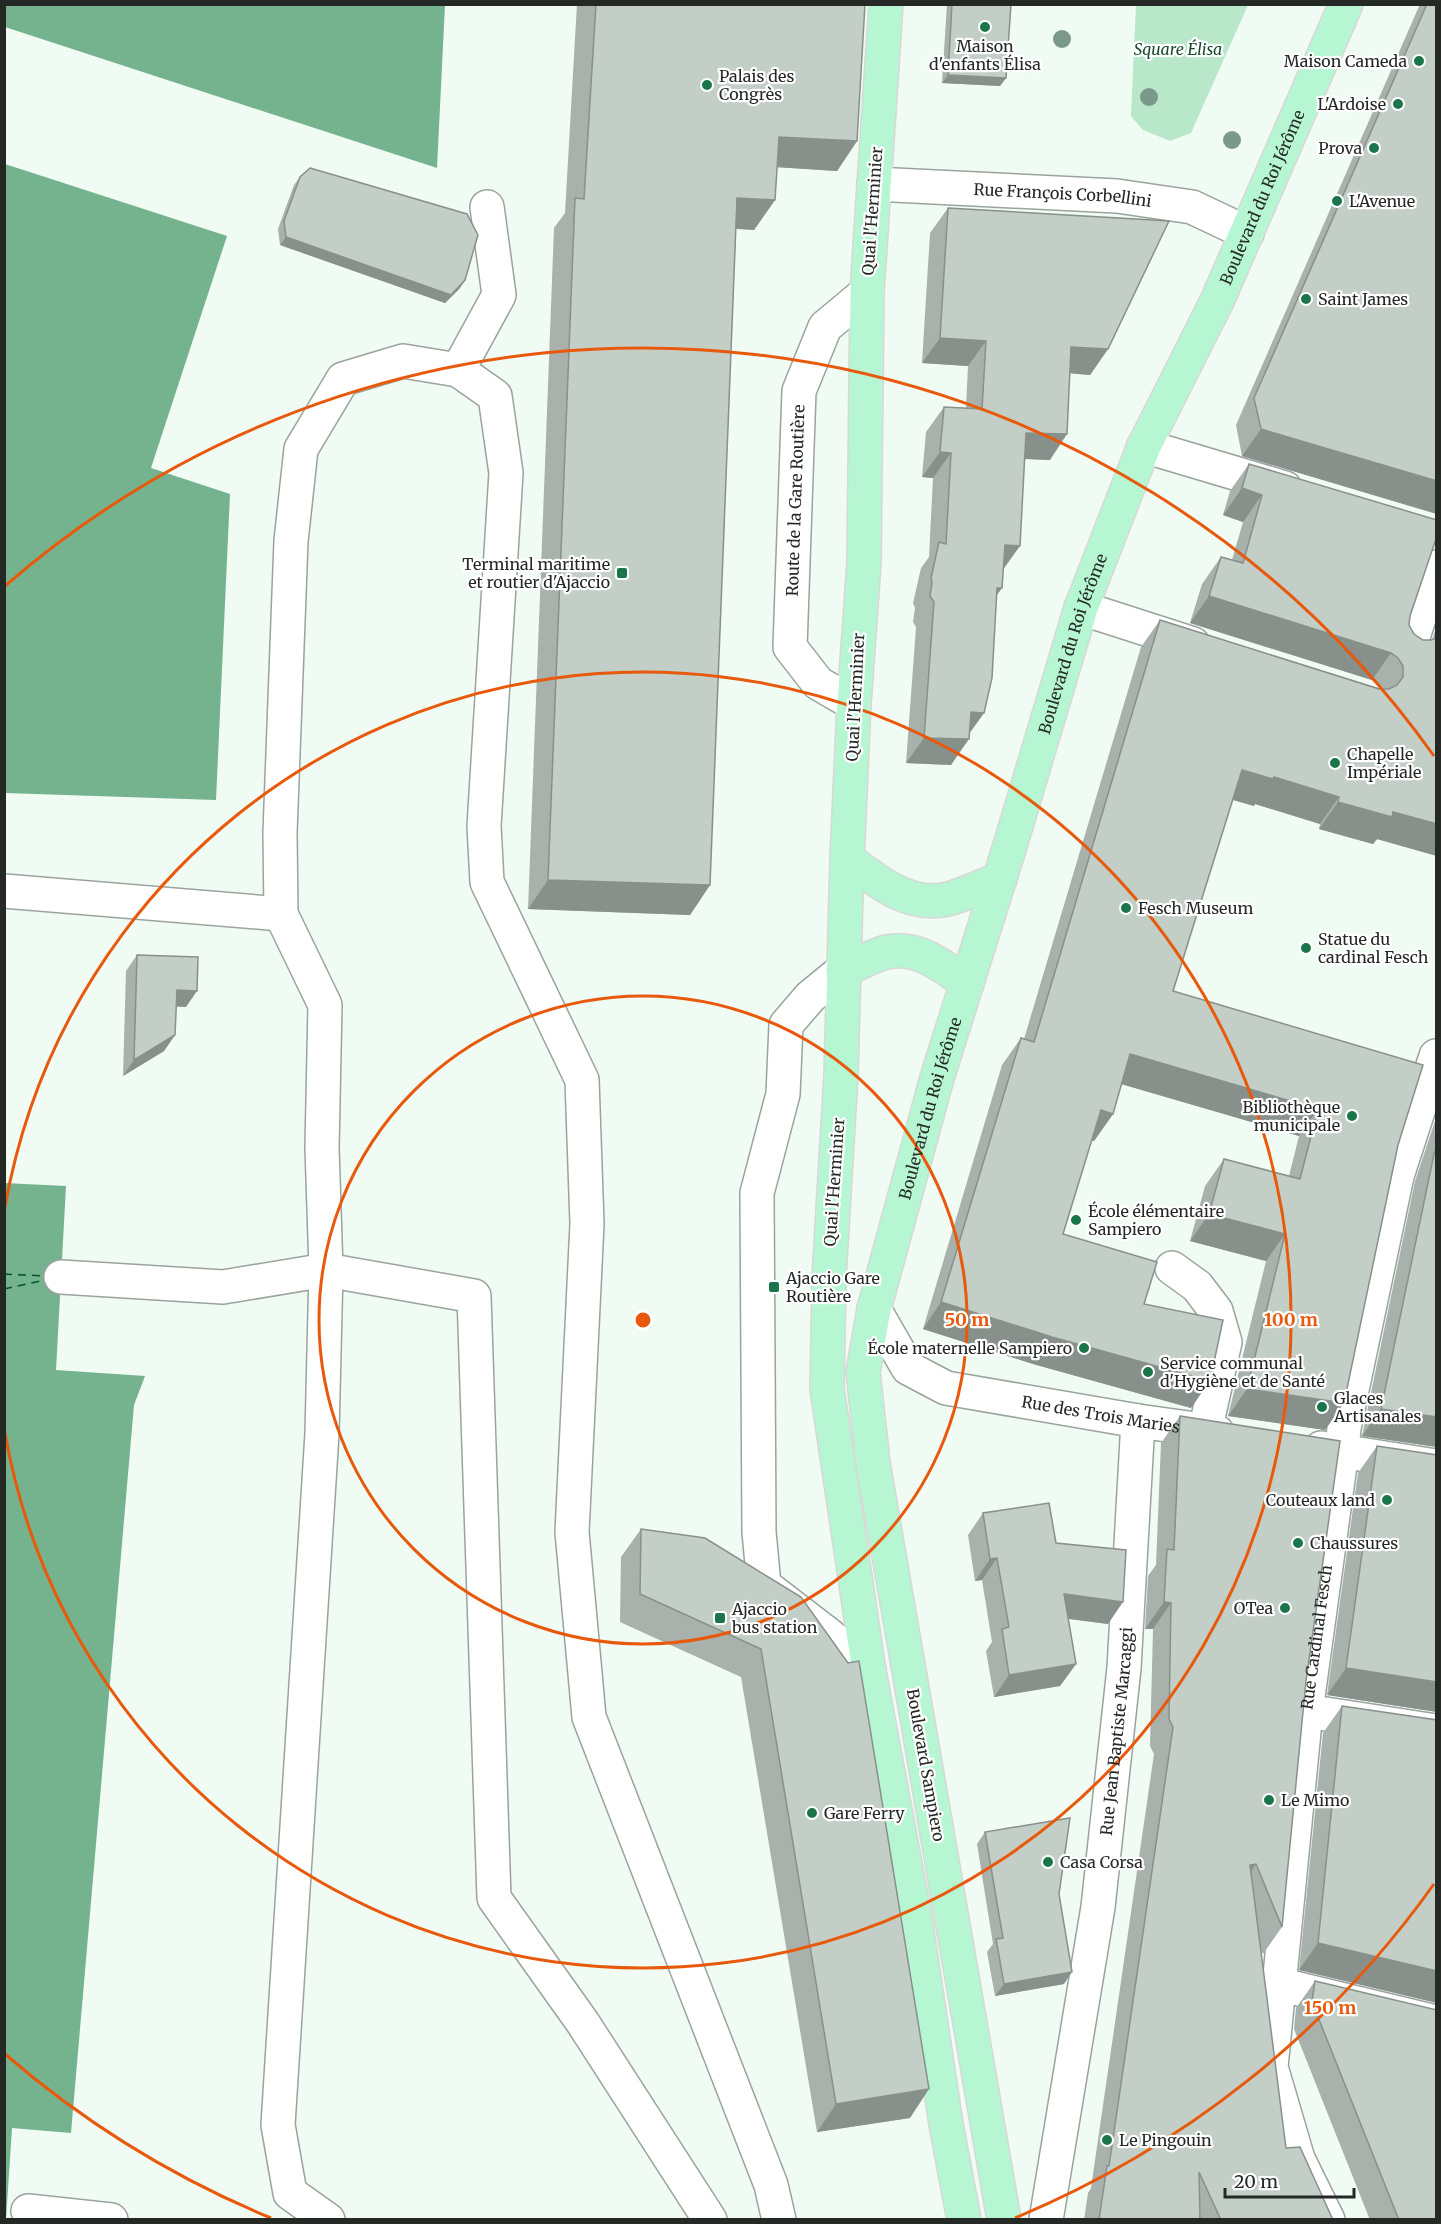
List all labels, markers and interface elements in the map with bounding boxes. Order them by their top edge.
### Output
marker: Maison d'enfants Élisa [978,20,992,34]
place label: Maison d'enfants Élisa [929,36,1041,74]
park label: Square Élisa [1134,39,1222,59]
place label: Maison Cameda [1284,51,1407,71]
marker: Maison Cameda [1412,54,1426,68]
place label: Palais des Congrès [719,66,794,104]
marker: Palais des Congrès [700,78,714,92]
place label: L'Ardoise [1317,94,1386,114]
marker: L'Ardoise [1391,97,1405,111]
street label: Boulevard du Roi Jérôme [1215,107,1309,288]
place label: Prova [1318,138,1362,158]
marker: Prova [1367,141,1381,155]
street label: Quai l'Herminier [858,146,886,276]
street label: Rue François Corbellini [973,179,1153,211]
place label: L'Avenue [1349,191,1415,211]
marker: L'Avenue [1330,194,1344,208]
place label: Saint James [1318,289,1408,309]
marker: Saint James [1299,292,1313,306]
street label: Route de la Gare Routière [782,404,809,597]
street label: Boulevard du Roi Jérôme [1034,551,1111,736]
place label: Terminal maritime et routier d'Ajaccio [462,554,610,592]
marker: Terminal maritime et routier d'Ajaccio [615,566,629,580]
street label: Quai l'Herminier [842,632,868,762]
place label: Chapelle Impériale [1347,744,1421,782]
marker: Chapelle Impériale [1328,756,1342,770]
place label: Fesch Museum [1138,898,1253,918]
marker: Fesch Museum [1119,901,1133,915]
place label: Statue du cardinal Fesch [1318,929,1429,967]
marker: Statue du cardinal Fesch [1299,941,1313,955]
street label: Boulevard du Roi Jérôme [894,1015,965,1202]
place label: Bibliothèque municipale [1242,1097,1340,1135]
marker: Bibliothèque municipale [1345,1109,1359,1123]
street label: Quai l'Herminier [820,1117,848,1247]
place label: École élémentaire Sampiero [1088,1201,1224,1239]
marker: École élémentaire Sampiero [1069,1213,1083,1227]
place label: Ajaccio Gare Routière [785,1268,880,1306]
marker: Ajaccio Gare Routière [767,1280,781,1294]
text: 50 m [945,1308,989,1331]
text: 100 m [1264,1308,1318,1331]
centre of rings [633,1310,653,1330]
place label: École maternelle Sampiero [867,1338,1072,1358]
marker: École maternelle Sampiero [1077,1341,1091,1355]
place label: Service communal d'Hygiène et de Santé [1160,1353,1325,1391]
marker: Service communal d'Hygiène et de Santé [1141,1365,1155,1379]
place label: Glaces Artisanales [1333,1388,1422,1426]
street label: Rue des Trois Maries [1020,1391,1181,1437]
marker: Glaces Artisanales [1315,1400,1329,1414]
place label: Couteaux land [1266,1490,1375,1510]
marker: Couteaux land [1380,1493,1394,1507]
place label: Chaussures [1310,1533,1398,1553]
marker: Chaussures [1291,1536,1305,1550]
street label: Rue Cardinal Fesch [1296,1563,1336,1711]
place label: OTea [1234,1598,1273,1618]
place label: Ajaccio bus station [731,1599,818,1637]
marker: OTea [1278,1601,1292,1615]
marker: Ajaccio bus station [713,1611,727,1625]
street label: Rue Jean Baptiste Marcaggi [1096,1626,1136,1837]
street label: Boulevard Sampiero [903,1687,949,1843]
place label: Le Mimo [1281,1790,1349,1810]
marker: Le Mimo [1262,1793,1276,1807]
place label: Gare Ferry [824,1803,905,1823]
marker: Gare Ferry [805,1806,819,1820]
place label: Casa Corsa [1060,1852,1143,1872]
marker: Casa Corsa [1041,1855,1055,1869]
text: 150 m [1304,1996,1356,2019]
place label: Le Pingouin [1119,2130,1212,2150]
marker: Le Pingouin [1100,2133,1114,2147]
scale bar [1225,2161,1354,2199]
text: 20 m [1234,2170,1278,2193]

